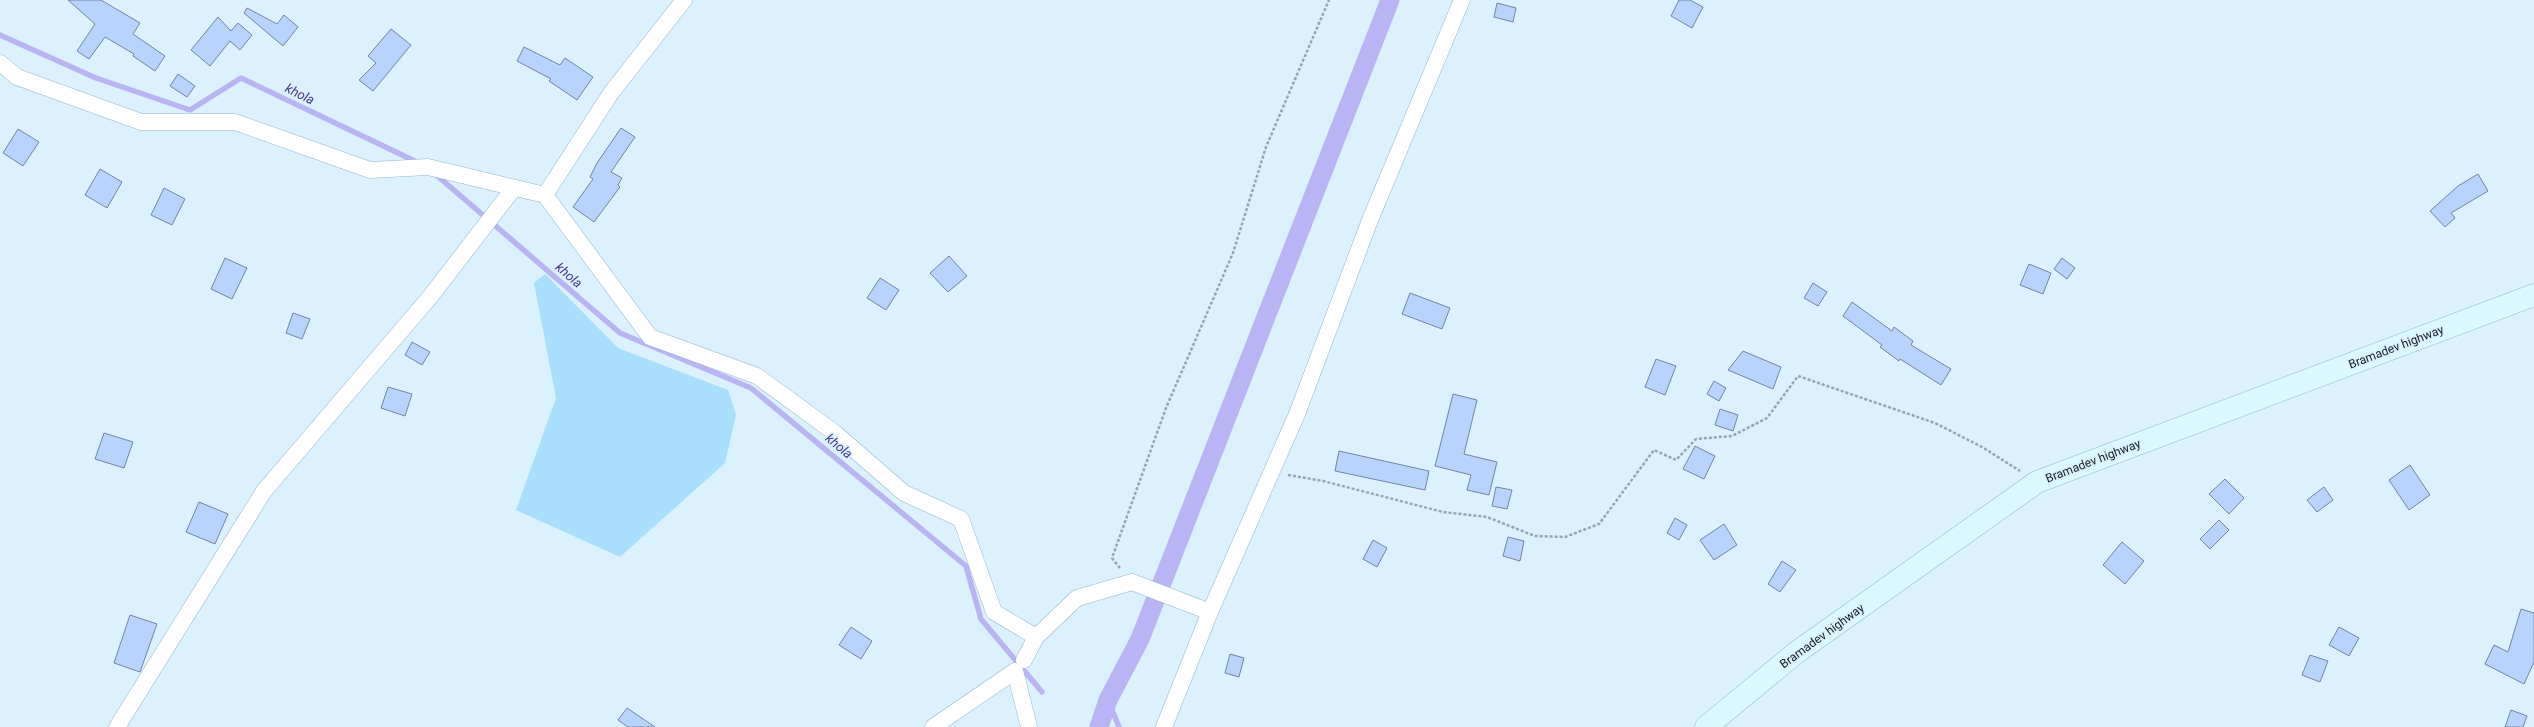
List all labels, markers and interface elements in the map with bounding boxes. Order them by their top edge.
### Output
water label: khola [283,81,317,107]
water label: khola [553,259,586,291]
street label: Bramadev highway [2346,322,2446,372]
water label: khola [823,430,856,462]
street label: Bramadev highway [2043,436,2143,486]
street label: Bramadev highway [1777,601,1867,671]

